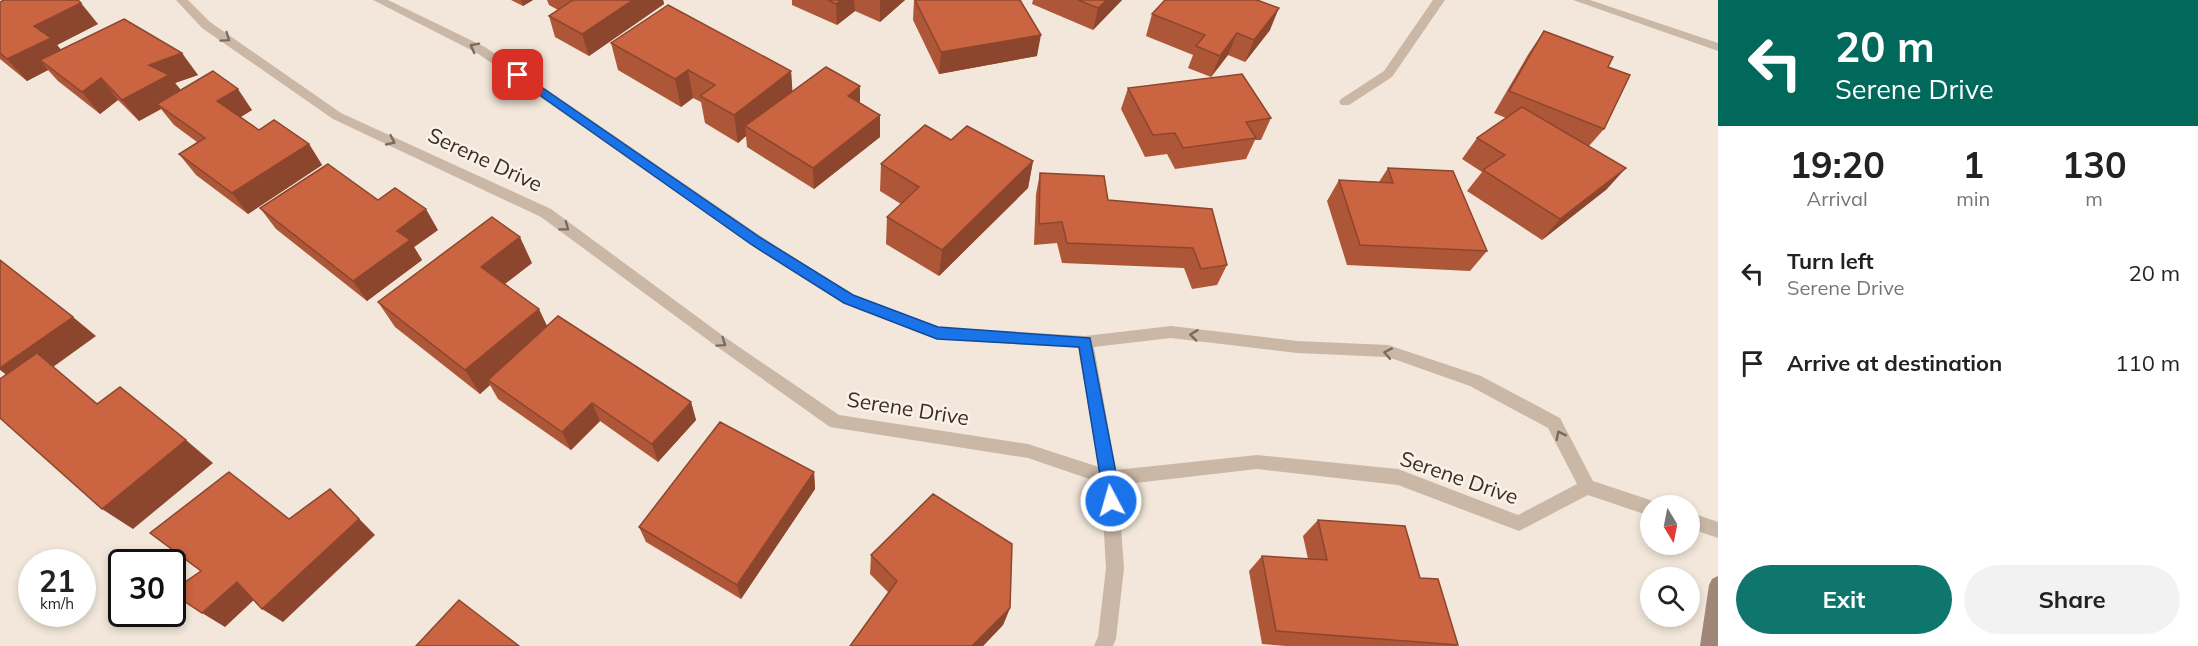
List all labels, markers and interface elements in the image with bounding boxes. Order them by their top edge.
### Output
text: 20 m [1835,20,1935,73]
icon: left [1736,24,1814,102]
one-way arrow [219,31,230,42]
one-way arrow [470,43,481,54]
pin [492,49,543,100]
icon: arrive [501,58,534,91]
text: Serene Drive [1835,72,1994,106]
street label: Serene Drive [424,121,547,197]
one-way arrow [384,134,395,146]
text: 19:20 [1789,142,1885,187]
text: 1 [1962,142,1984,187]
text: 130 [2062,142,2127,187]
text: Arrival [1807,186,1868,211]
text: min [1956,186,1990,211]
text: m [2085,186,2103,211]
one-way arrow [559,220,570,231]
text: Turn left [1787,247,1874,275]
icon: left [1736,257,1769,290]
text: 20 m [2129,259,2180,287]
text: Serene Drive [1787,275,1905,300]
one-way arrow [1189,329,1198,341]
one-way arrow [716,336,727,347]
one-way arrow [1383,347,1393,360]
icon: arrive [1736,347,1769,380]
text: Arrive at destination [1787,349,2002,377]
text: 110 m [2115,349,2180,377]
street label: Serene Drive [845,386,971,431]
one-way arrow [1556,430,1568,441]
street label: Serene Drive [1397,445,1522,509]
position arrow [1079,469,1143,533]
north arrow [1640,495,1700,555]
map controls [1640,495,1700,627]
speed limit sign: 30 [108,549,186,627]
text: 21 [39,562,75,600]
button: Exit [1736,565,1952,634]
button: Share [1964,565,2180,634]
button: search [1640,567,1700,627]
text: km/h [40,594,74,613]

